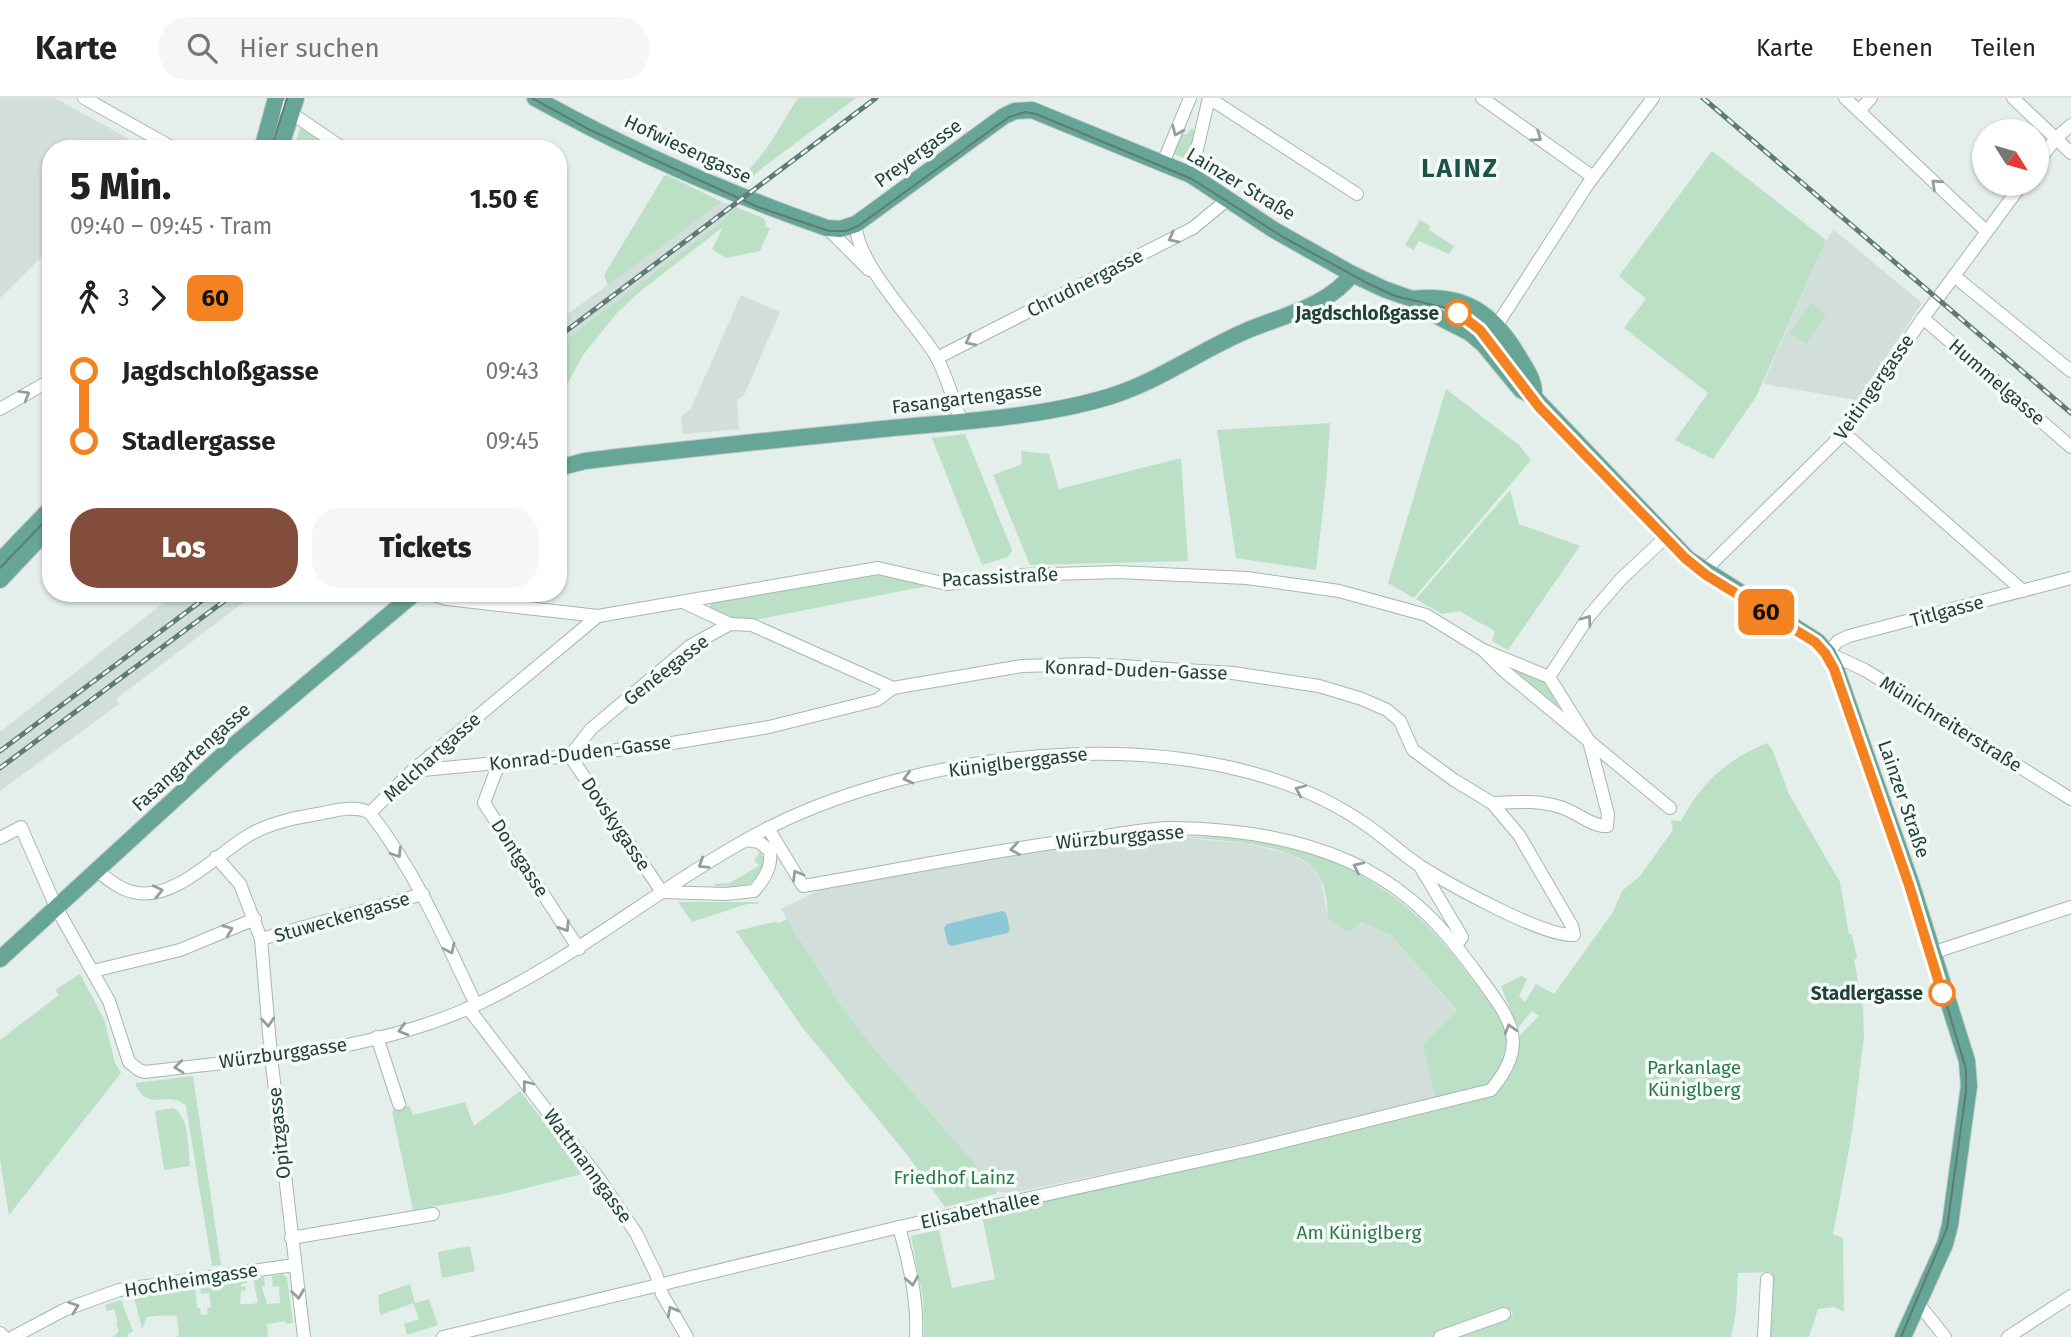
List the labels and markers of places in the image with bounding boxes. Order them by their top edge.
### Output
marker: Jagdschloßgasse [1445,300,1471,326]
place label: Jagdschloßgasse [1294,302,1439,325]
marker: Stadlergasse [1929,980,1955,1006]
place label: Stadlergasse [1811,982,1923,1005]

